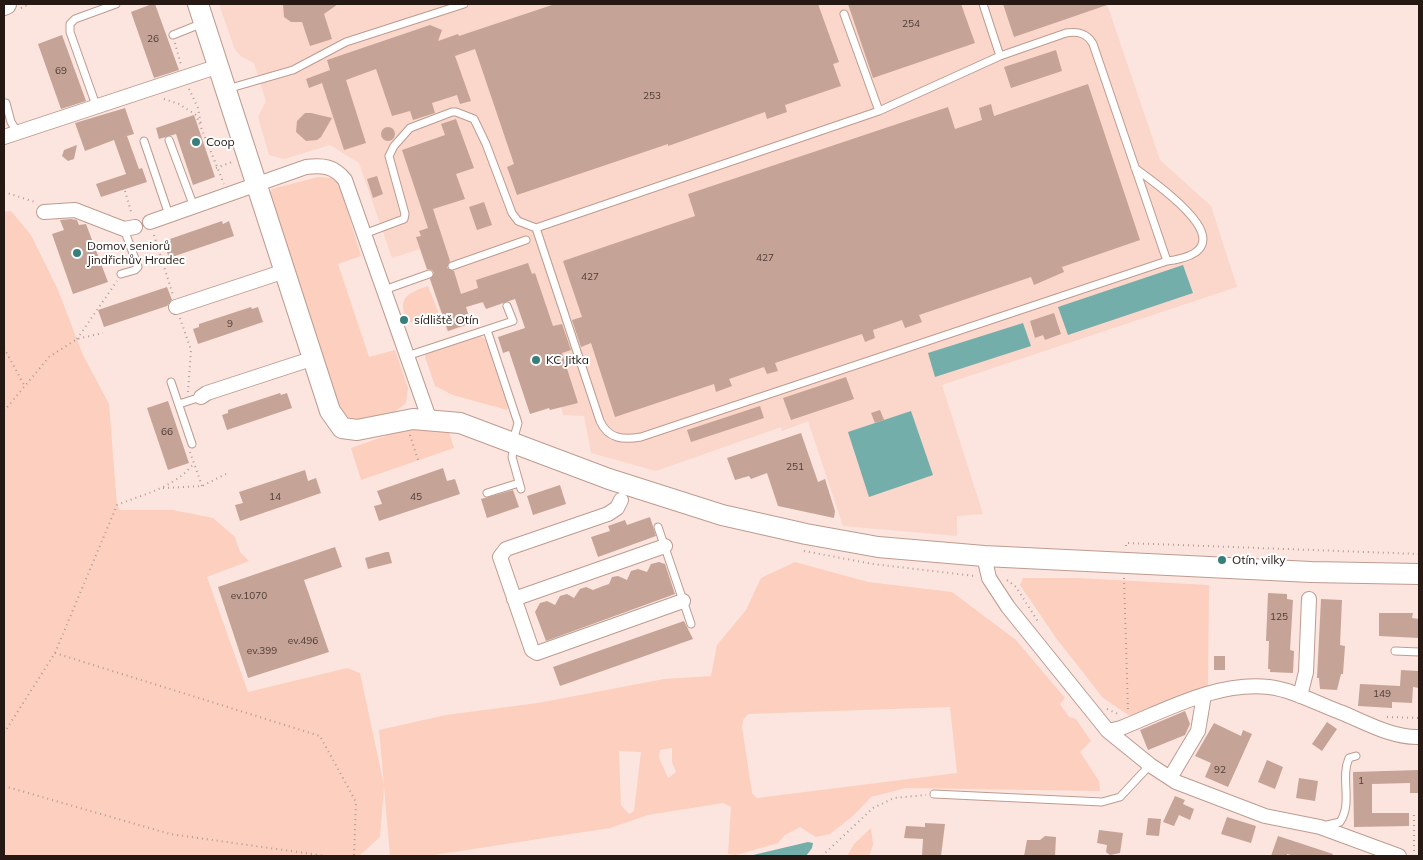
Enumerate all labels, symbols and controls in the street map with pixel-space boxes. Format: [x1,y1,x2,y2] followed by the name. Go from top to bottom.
[902,18,920,30] house number: 254
[147,33,159,45] house number: 26
[55,65,67,77] house number: 69
[643,90,661,102] house number: 253
[206,135,235,149] place label: Coop
[190,136,202,148] marker: Coop
[87,239,185,267] place label: Domov seniorů Jindřichův Hradec
[71,247,83,259] marker: Domov seniorů Jindřichův Hradec
[756,252,774,264] house number: 427
[581,271,599,283] house number: 427
[414,313,479,327] place label: sídliště Otín
[398,314,410,326] marker: sídliště Otín
[227,318,233,330] house number: 9
[546,353,589,367] place label: KC Jitka
[530,354,542,366] marker: KC Jitka
[161,426,173,438] house number: 66
[786,461,804,473] house number: 251
[269,491,281,503] house number: 14
[410,491,422,503] house number: 45
[1232,553,1286,567] place label: Otín, vilky
[1216,554,1228,566] marker: Otín, vilky
[231,590,267,602] house number: ev.1070
[1270,611,1288,623] house number: 125
[288,635,318,647] house number: ev.496
[247,645,277,657] house number: ev.399
[1373,688,1391,700] house number: 149
[1214,764,1226,776] house number: 92
[1358,775,1364,787] house number: 1

